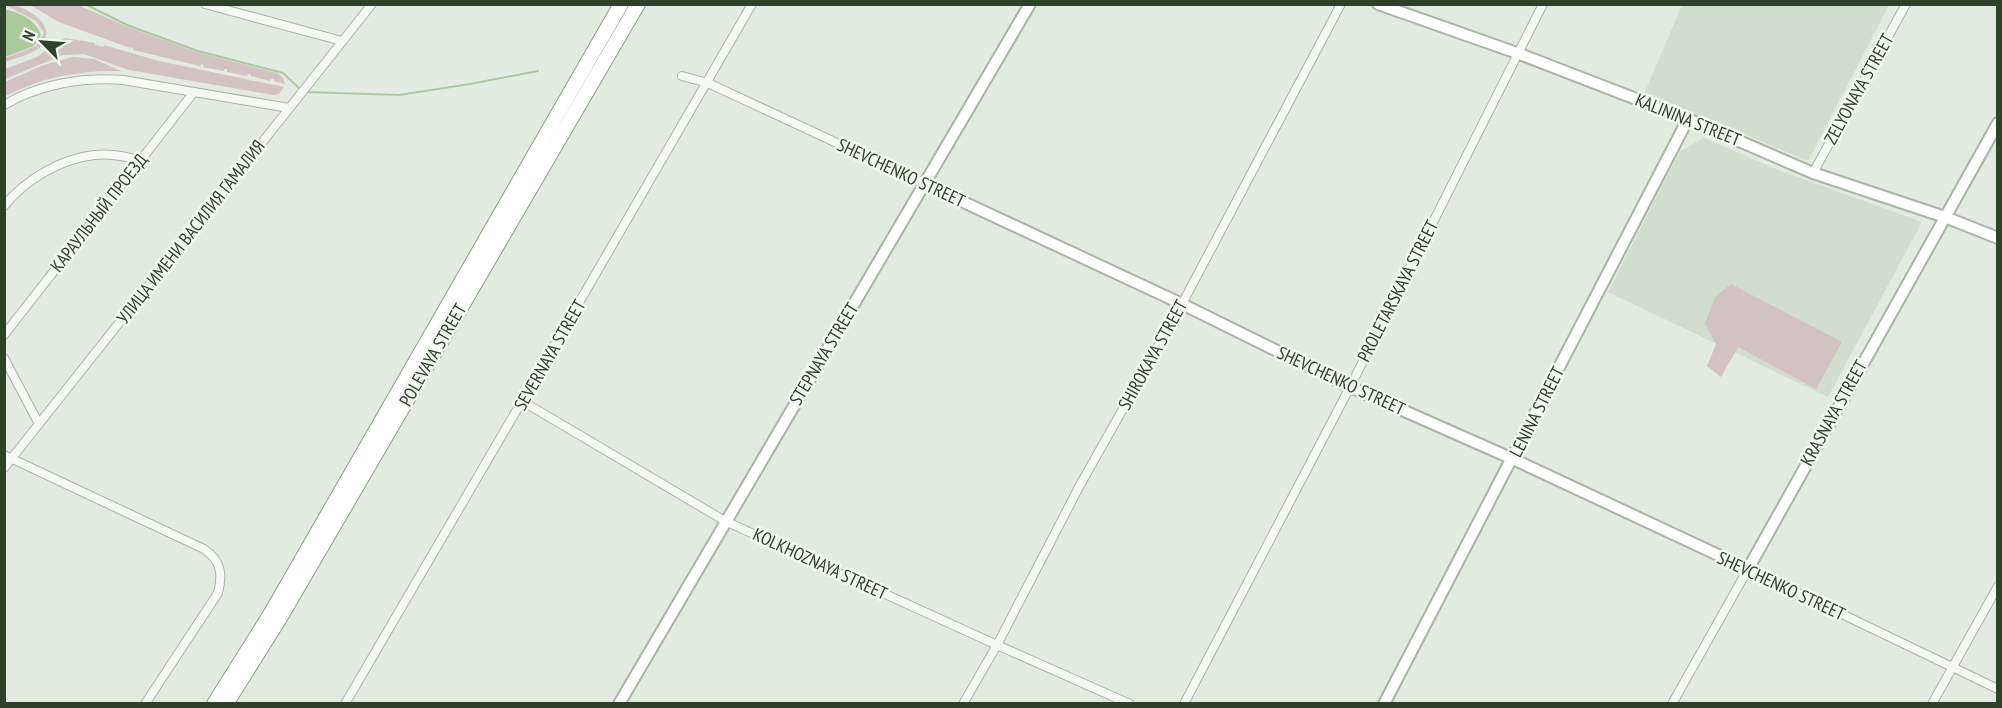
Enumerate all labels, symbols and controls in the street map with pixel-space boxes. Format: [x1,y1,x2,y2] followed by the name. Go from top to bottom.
[12,12,72,72] north arrow
[18,28,39,44] text: N
[1819,29,1898,148] street label: ZELYONAYA STREET
[1632,88,1744,151] street label: KALININA STREET
[834,133,969,212] street label: SHEVCHENKO STREET
[112,135,270,328] street label: УЛИЦА ИМЕНИ ВАСИЛИЯ ГАМАЛИЯ
[45,149,152,277] street label: КАРАУЛЬНЫЙ ПРОЕЗД
[1352,216,1443,365] street label: PROLETARSKAYA STREET
[509,295,591,414] street label: SEVERNAYA STREET
[1113,296,1192,414] street label: SHIROKAYA STREET
[784,298,863,409] street label: STEPNAYA STREET
[394,299,471,410] street label: POLEVAYA STREET
[1274,341,1409,420] street label: SHEVCHENKO STREET
[1795,356,1872,470] street label: KRASNAYA STREET
[1504,363,1569,461] street label: LENINA STREET
[749,522,891,605] street label: KOLKHOZNAYA STREET
[1714,546,1849,625] street label: SHEVCHENKO STREET

